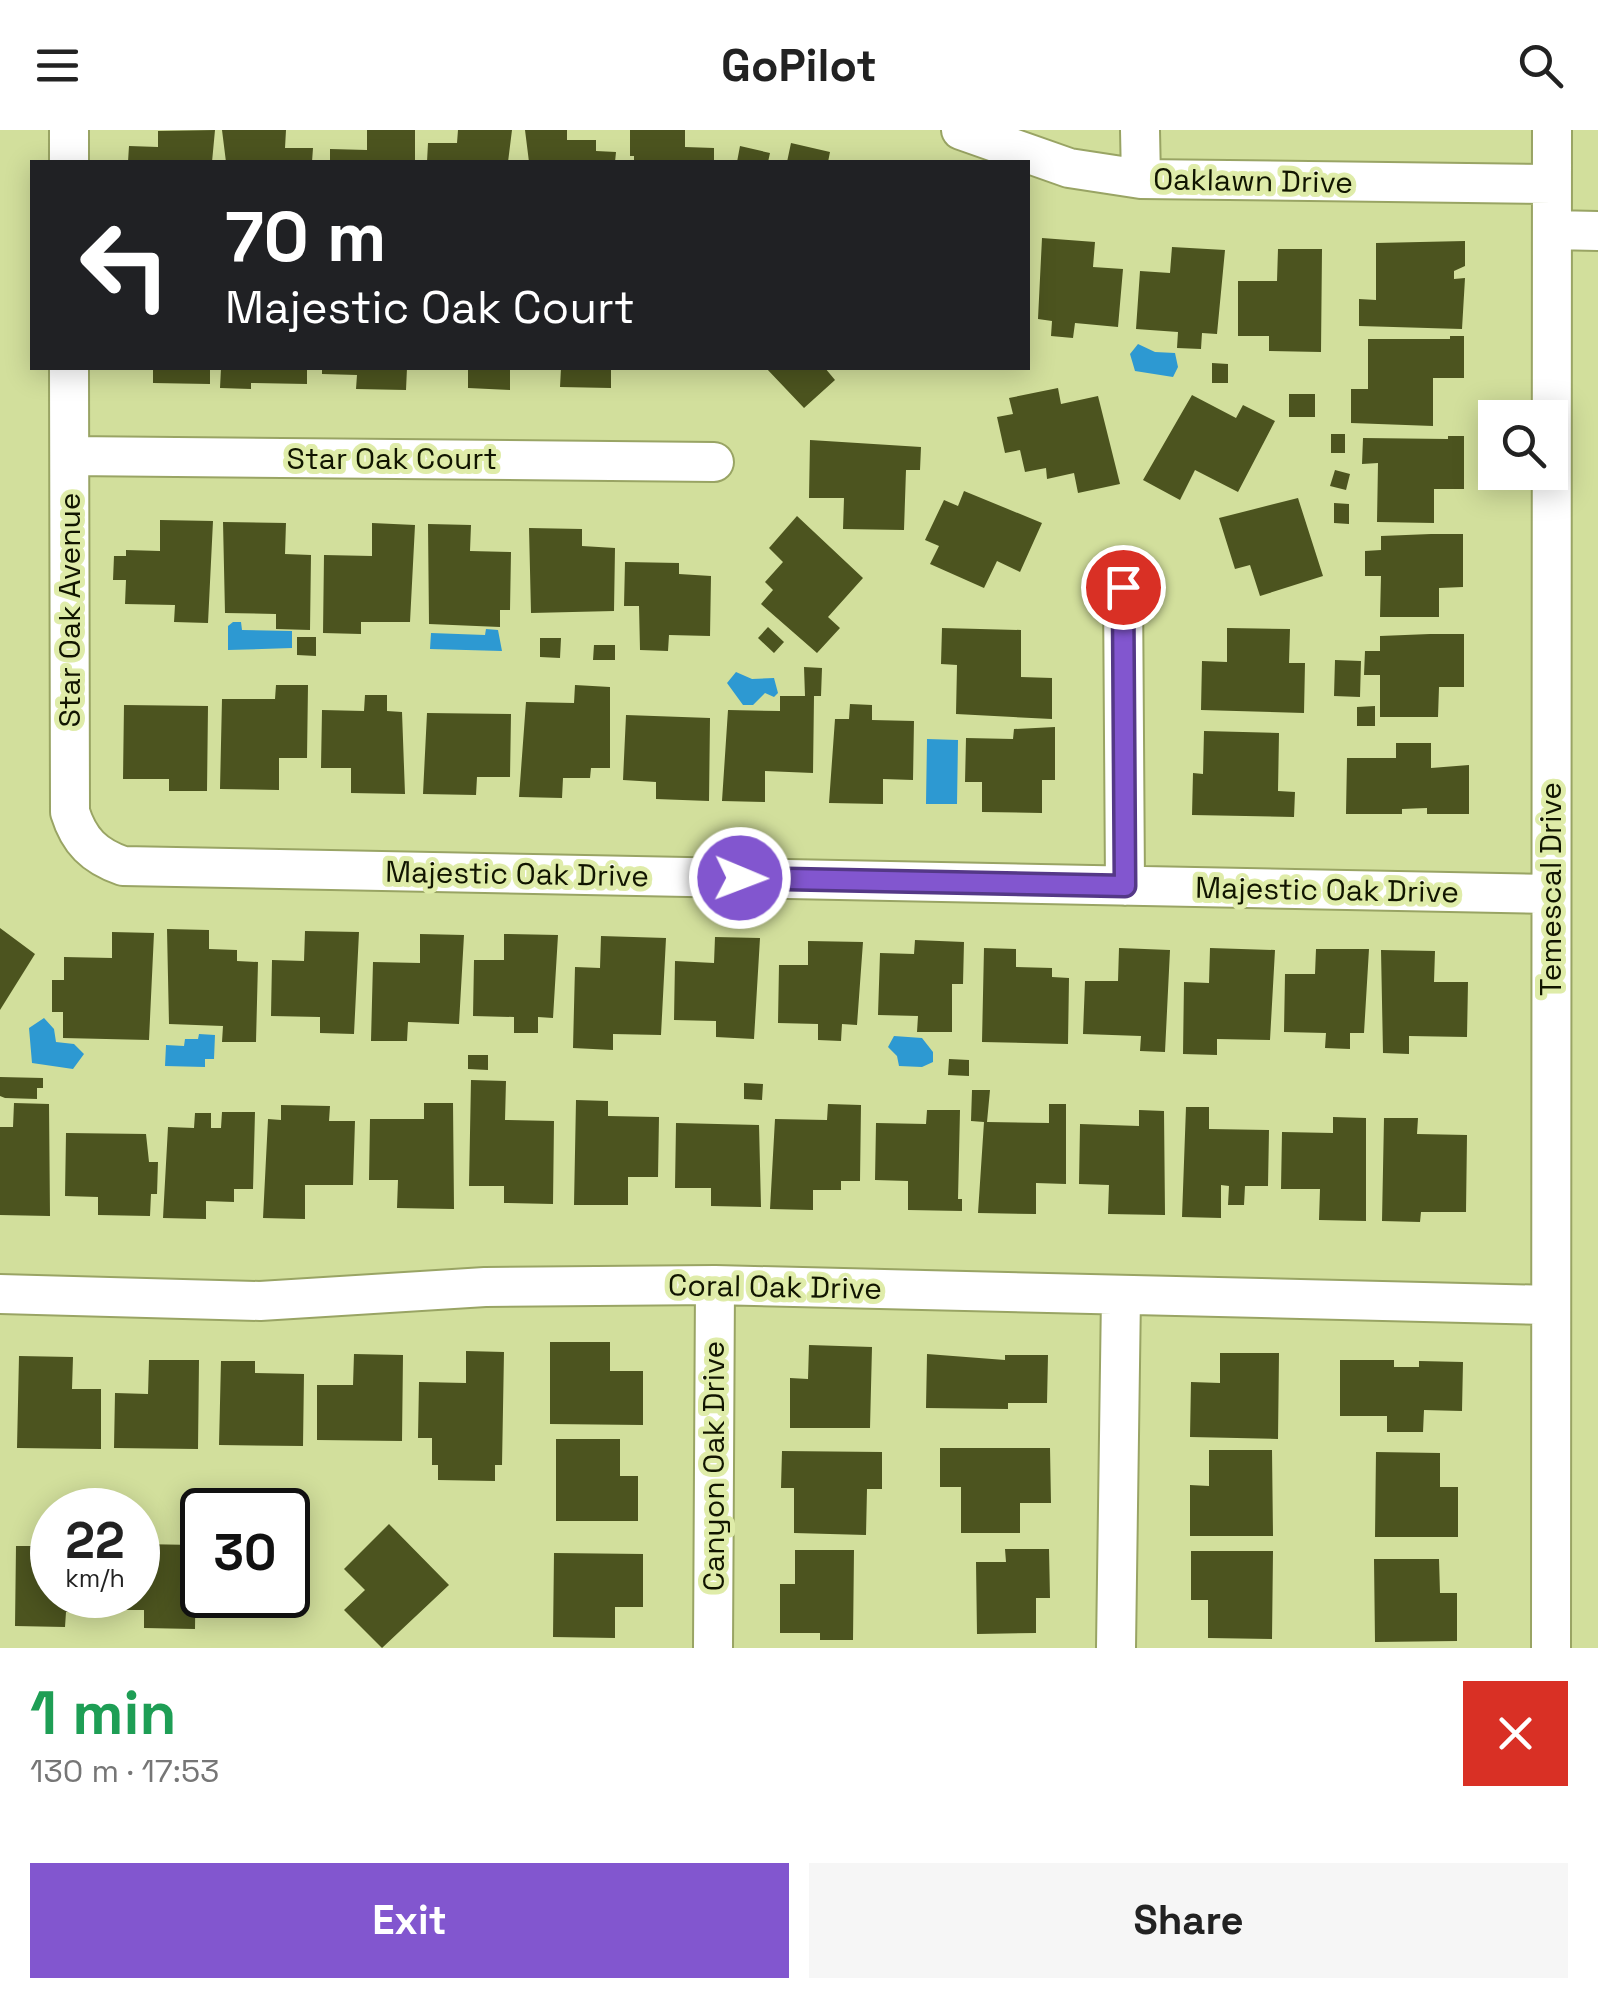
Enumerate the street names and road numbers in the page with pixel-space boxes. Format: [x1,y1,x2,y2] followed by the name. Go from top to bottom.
[1153,159,1353,202] street label: Oaklawn Drive
[287,439,497,478] street label: Star Oak Court
[50,492,89,728] street label: Star Oak Avenue
[1531,782,1570,996] street label: Temescal Drive
[385,852,649,895] street label: Majestic Oak Drive
[1195,868,1459,911] street label: Majestic Oak Drive
[668,1265,882,1308] street label: Coral Oak Drive
[694,1341,733,1591] street label: Canyon Oak Drive

